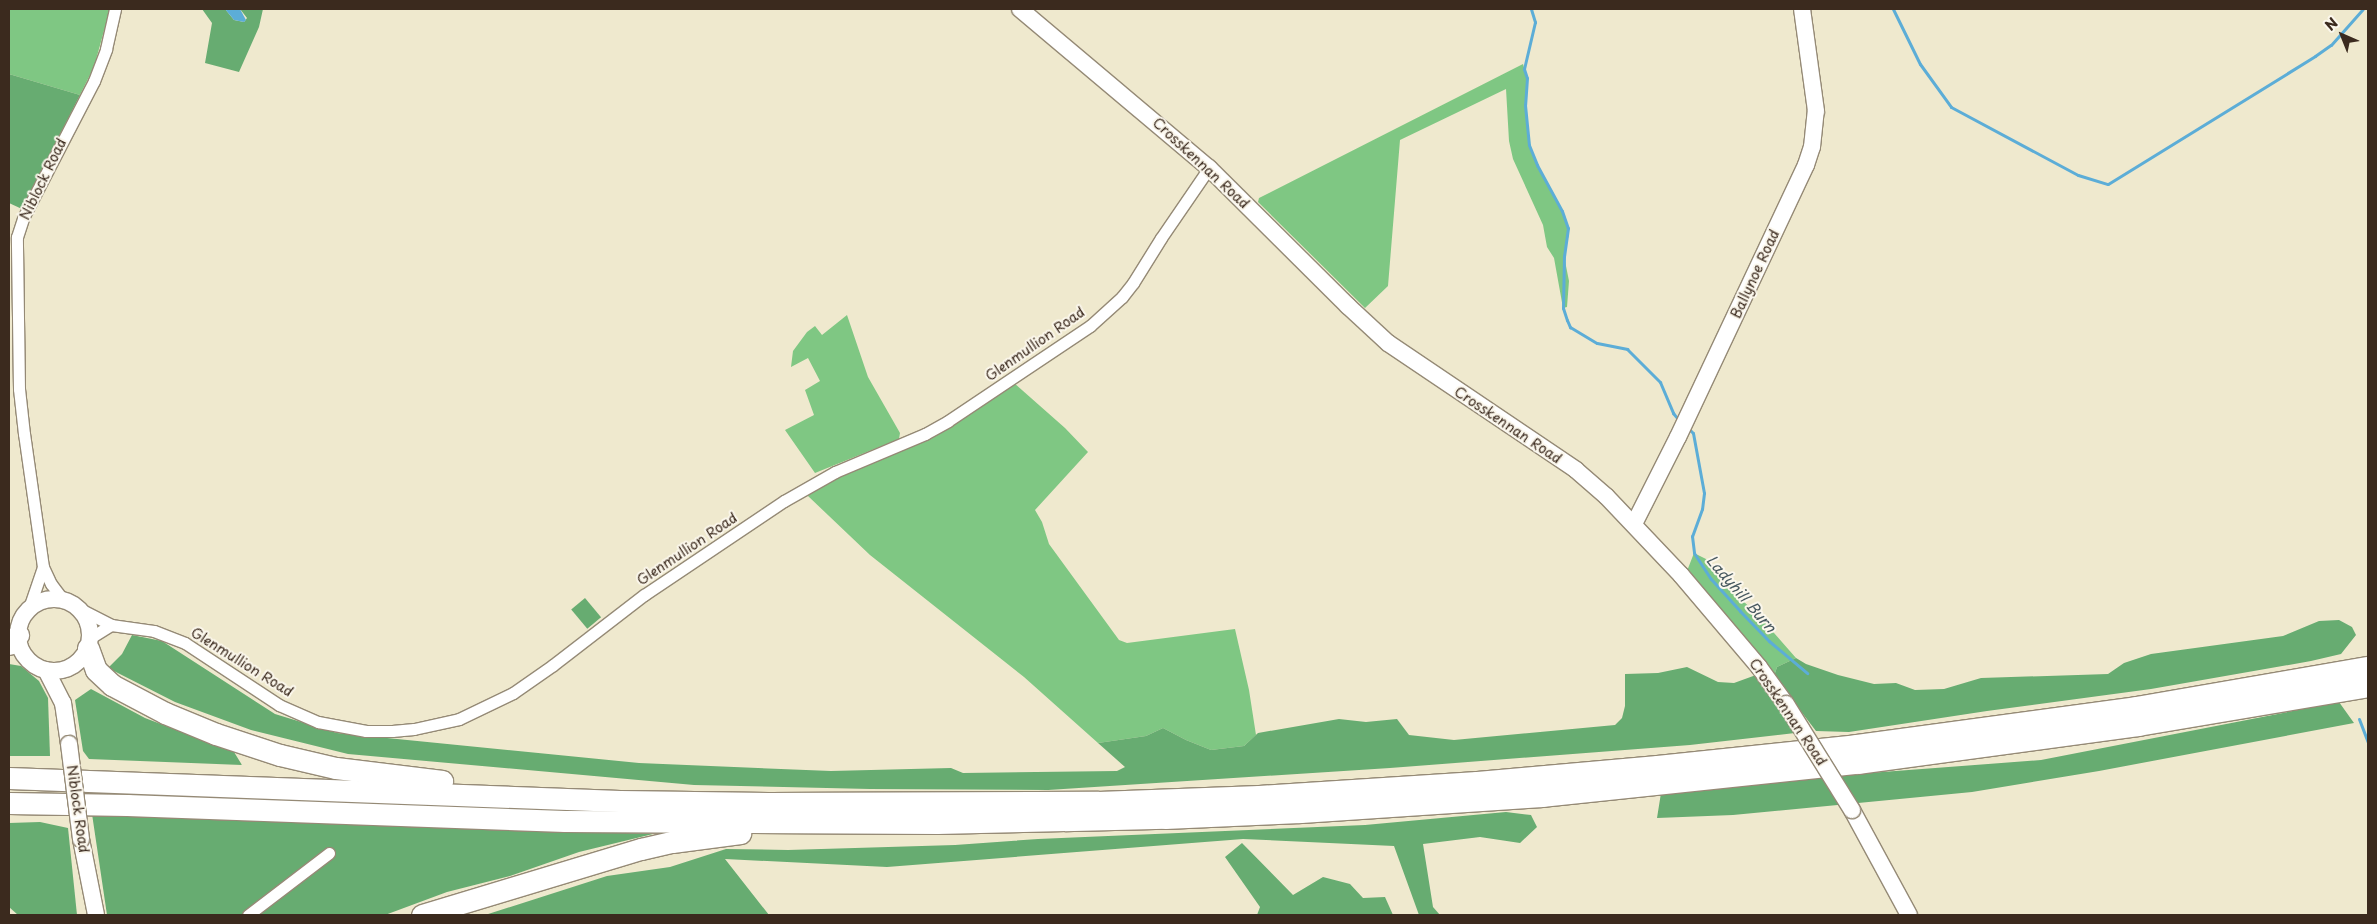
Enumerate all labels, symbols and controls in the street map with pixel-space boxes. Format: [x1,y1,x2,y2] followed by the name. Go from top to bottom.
[2317,10,2367,60] north arrow
[2320,12,2343,35] text: N
[1149,114,1253,212] street label: Crosskennan Road
[16,136,70,222] street label: Niblock Road
[1727,227,1783,321] street label: Ballynoe Road
[982,304,1088,384] street label: Glenmullion Road
[1451,383,1565,467] street label: Crosskennan Road
[634,509,740,589] street label: Glenmullion Road
[1703,551,1781,635] water label: Ladyhill Burn
[188,624,296,700] street label: Glenmullion Road
[1746,655,1830,769] street label: Crosskennan Road
[64,764,92,854] street label: Niblock Road

